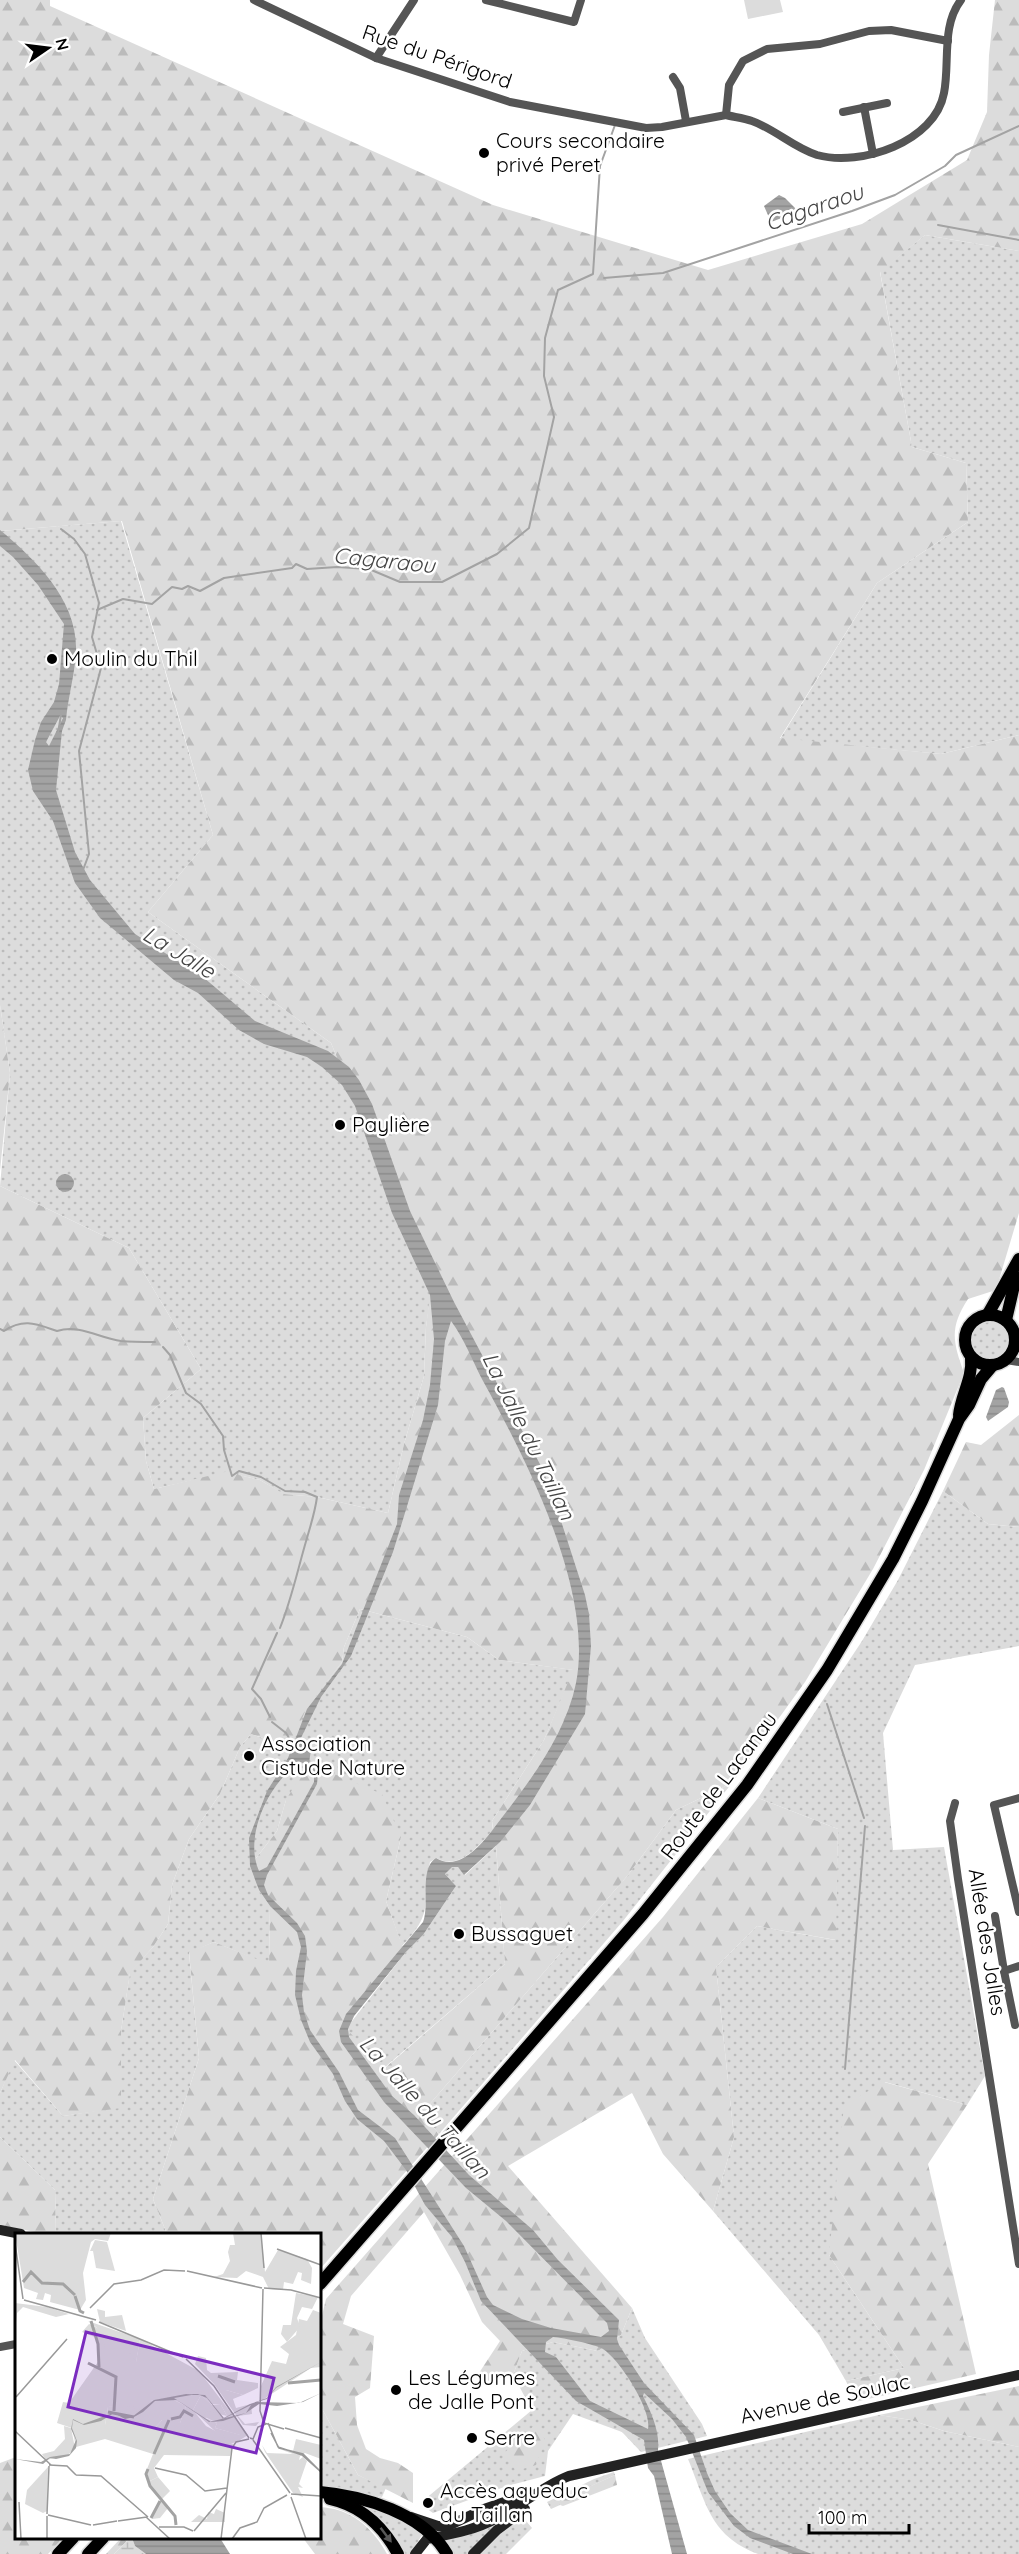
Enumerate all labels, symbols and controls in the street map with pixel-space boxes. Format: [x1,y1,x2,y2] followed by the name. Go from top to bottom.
[18,18,78,78] north arrow
[359,18,516,94] street label: Rue du Périgord
[51,36,74,52] text: N
[496,127,665,177] place label: Cours secondaire privé Peret
[477,146,491,160] marker: Cours secondaire privé Peret
[761,177,868,237] water label: Cagaraou
[332,541,438,579] water label: Cagaraou
[64,645,198,671] place label: Moulin du Thil
[45,652,59,666] marker: Moulin du Thil
[138,920,222,985] water label: La Jalle
[352,1111,430,1137] place label: Paylière
[333,1118,347,1132] marker: Paylière
[476,1348,582,1525] water label: La Jalle du Taillan
[654,1707,782,1864] street label: Route de Lacanau
[261,1730,405,1780] place label: Association Cistude Nature
[242,1749,256,1763] marker: Association Cistude Nature
[964,1866,1012,2017] street label: Allée des Jalles
[471,1920,573,1946] place label: Bussaguet
[452,1927,466,1941] marker: Bussaguet
[353,2030,497,2185] water label: La Jalle du Taillan
[15,2233,321,2539] inset map
[408,2364,535,2414] place label: Les Légumes de Jalle Pont
[738,2367,912,2429] street label: Avenue de Soulac
[389,2383,403,2397] marker: Les Légumes de Jalle Pont
[484,2424,535,2450] place label: Serre
[465,2431,479,2445] marker: Serre
[440,2477,588,2527] place label: Accès aqueduc du Taillan
[421,2496,435,2510] marker: Accès aqueduc du Taillan
[809,2497,910,2535] scale bar
[818,2506,867,2529] text: 100 m
[379,2528,391,2543] one-way arrow

